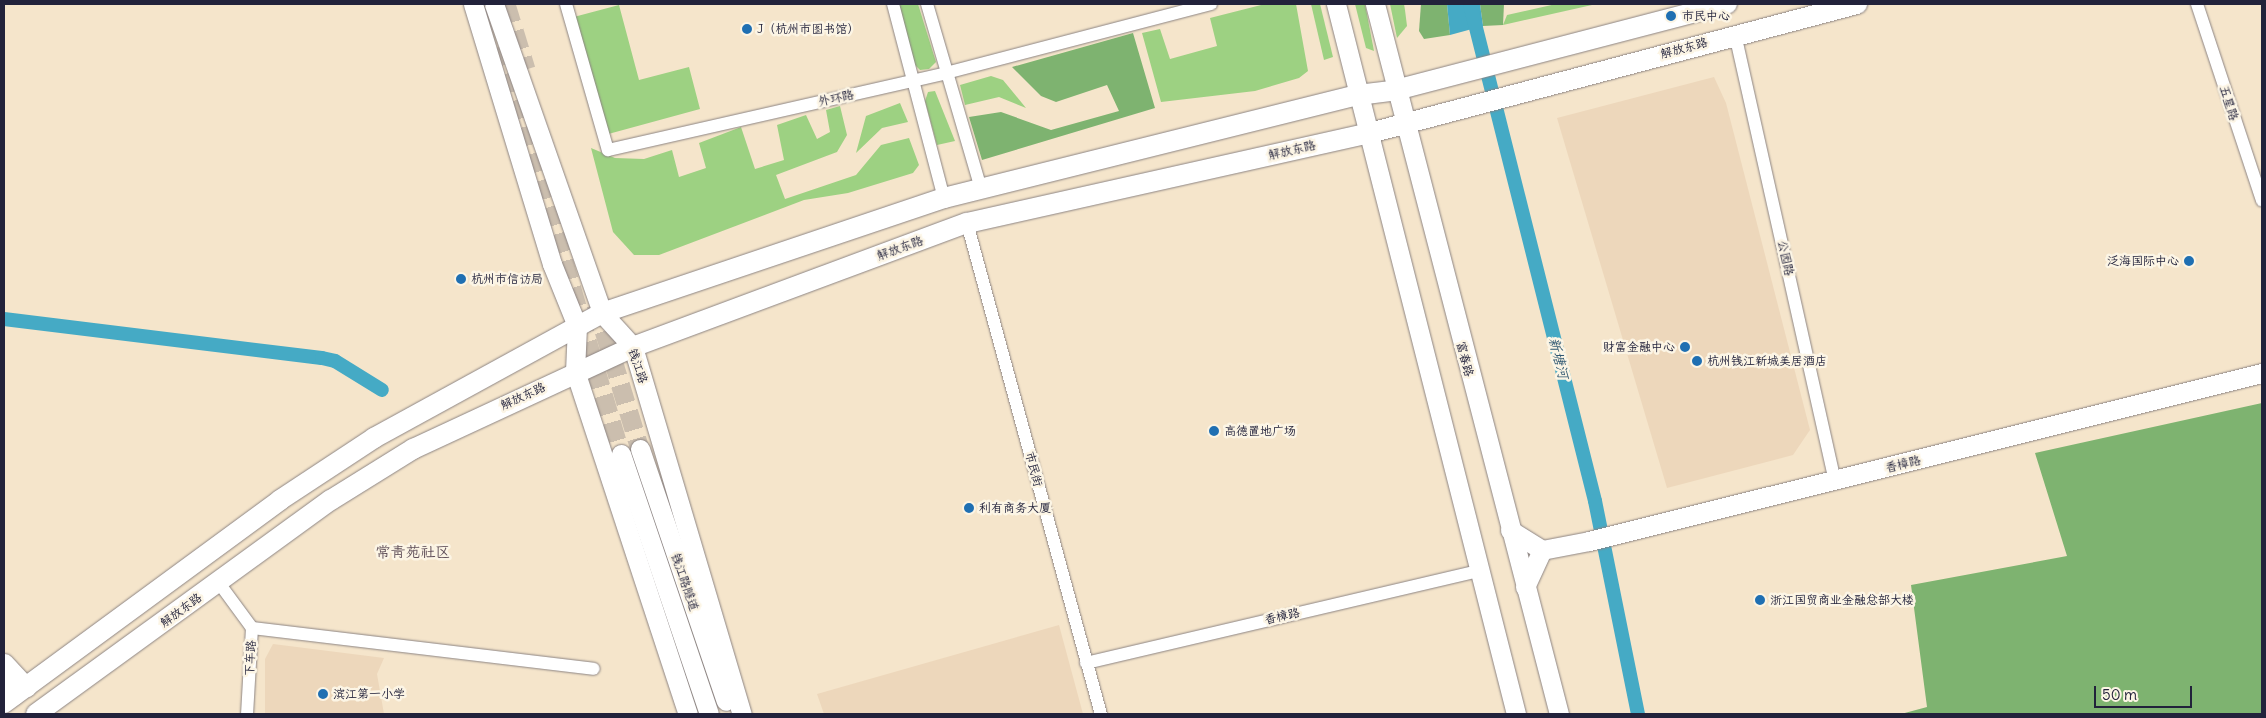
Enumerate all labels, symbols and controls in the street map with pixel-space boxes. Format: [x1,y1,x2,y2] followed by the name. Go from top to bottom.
[1664,9,1678,23] marker: 市民中心
[1682,9,1730,23] place label: 市民中心
[757,22,859,36] place label: J（杭州市图书馆）
[741,23,753,35] marker: J（杭州市图书馆）
[1659,35,1709,61] street label: 解放东路
[2217,84,2241,122] street label: 五星路
[817,87,855,109] street label: 外环路
[1267,138,1317,162] street label: 解放东路
[875,233,925,263] street label: 解放东路
[1775,239,1797,277] street label: 公园路
[2107,254,2179,268] place label: 泛海国际中心
[2183,255,2195,267] marker: 泛海国际中心
[471,272,543,286] place label: 杭州市信访局
[455,273,467,285] marker: 杭州市信访局
[1546,336,1572,380] water label: 新塘河
[1453,340,1477,378] street label: 富春路
[1603,340,1675,354] place label: 财富金融中心
[1679,341,1691,353] marker: 财富金融中心
[625,347,651,385] street label: 钱江路
[1707,354,1827,368] place label: 杭州钱江新城美居酒店
[1691,355,1703,367] marker: 杭州钱江新城美居酒店
[498,379,548,413] street label: 解放东路
[1224,424,1296,438] place label: 高德置地广场
[1208,425,1220,437] marker: 高德置地广场
[1022,450,1046,488] street label: 市民街
[1884,453,1922,475] street label: 香樟路
[979,501,1051,515] place label: 利有商务大厦
[963,502,975,514] marker: 利有商务大厦
[376,543,450,561] district label: 常青苑社区
[668,551,702,613] street label: 钱江路隧道
[157,590,205,630] street label: 解放东路
[1770,593,1914,607] place label: 浙江国贸商业金融总部大楼
[1754,594,1766,606] marker: 浙江国贸商业金融总部大楼
[1263,605,1301,627] street label: 香樟路
[242,640,258,676] street label: 下车路
[2096,676,2194,708] scale bar
[2102,685,2137,704] text: 50 m
[333,687,405,701] place label: 滨江第一小学
[317,688,329,700] marker: 滨江第一小学

